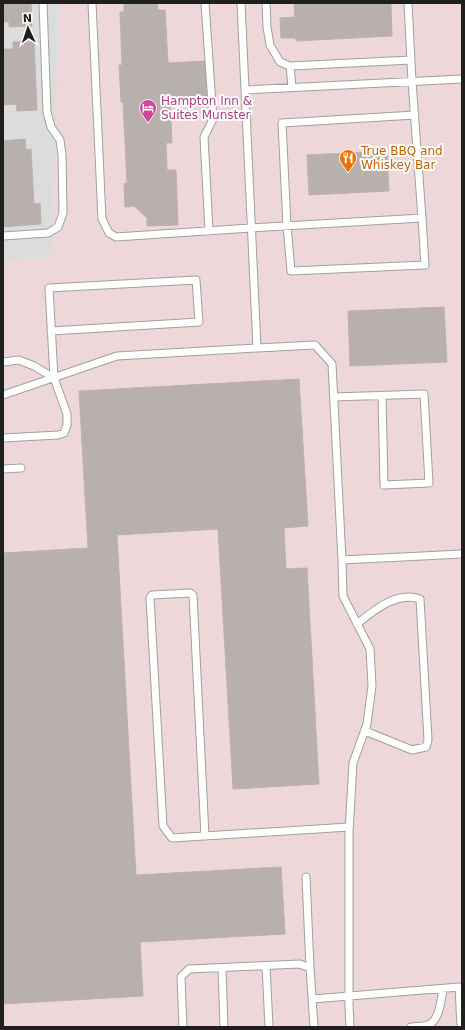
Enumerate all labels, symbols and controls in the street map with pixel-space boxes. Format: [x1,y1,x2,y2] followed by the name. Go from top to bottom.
[8,8,48,48] north arrow
[23,12,32,25] text: N
[161,94,252,122] place label: Hampton Inn & Suites Munster
[138,98,158,123] hotel icon: Hampton Inn & Suites Munster
[360,144,443,172] place label: True BBQ and Whiskey Bar
[338,148,358,173] restaurant icon: True BBQ and Whiskey Bar

